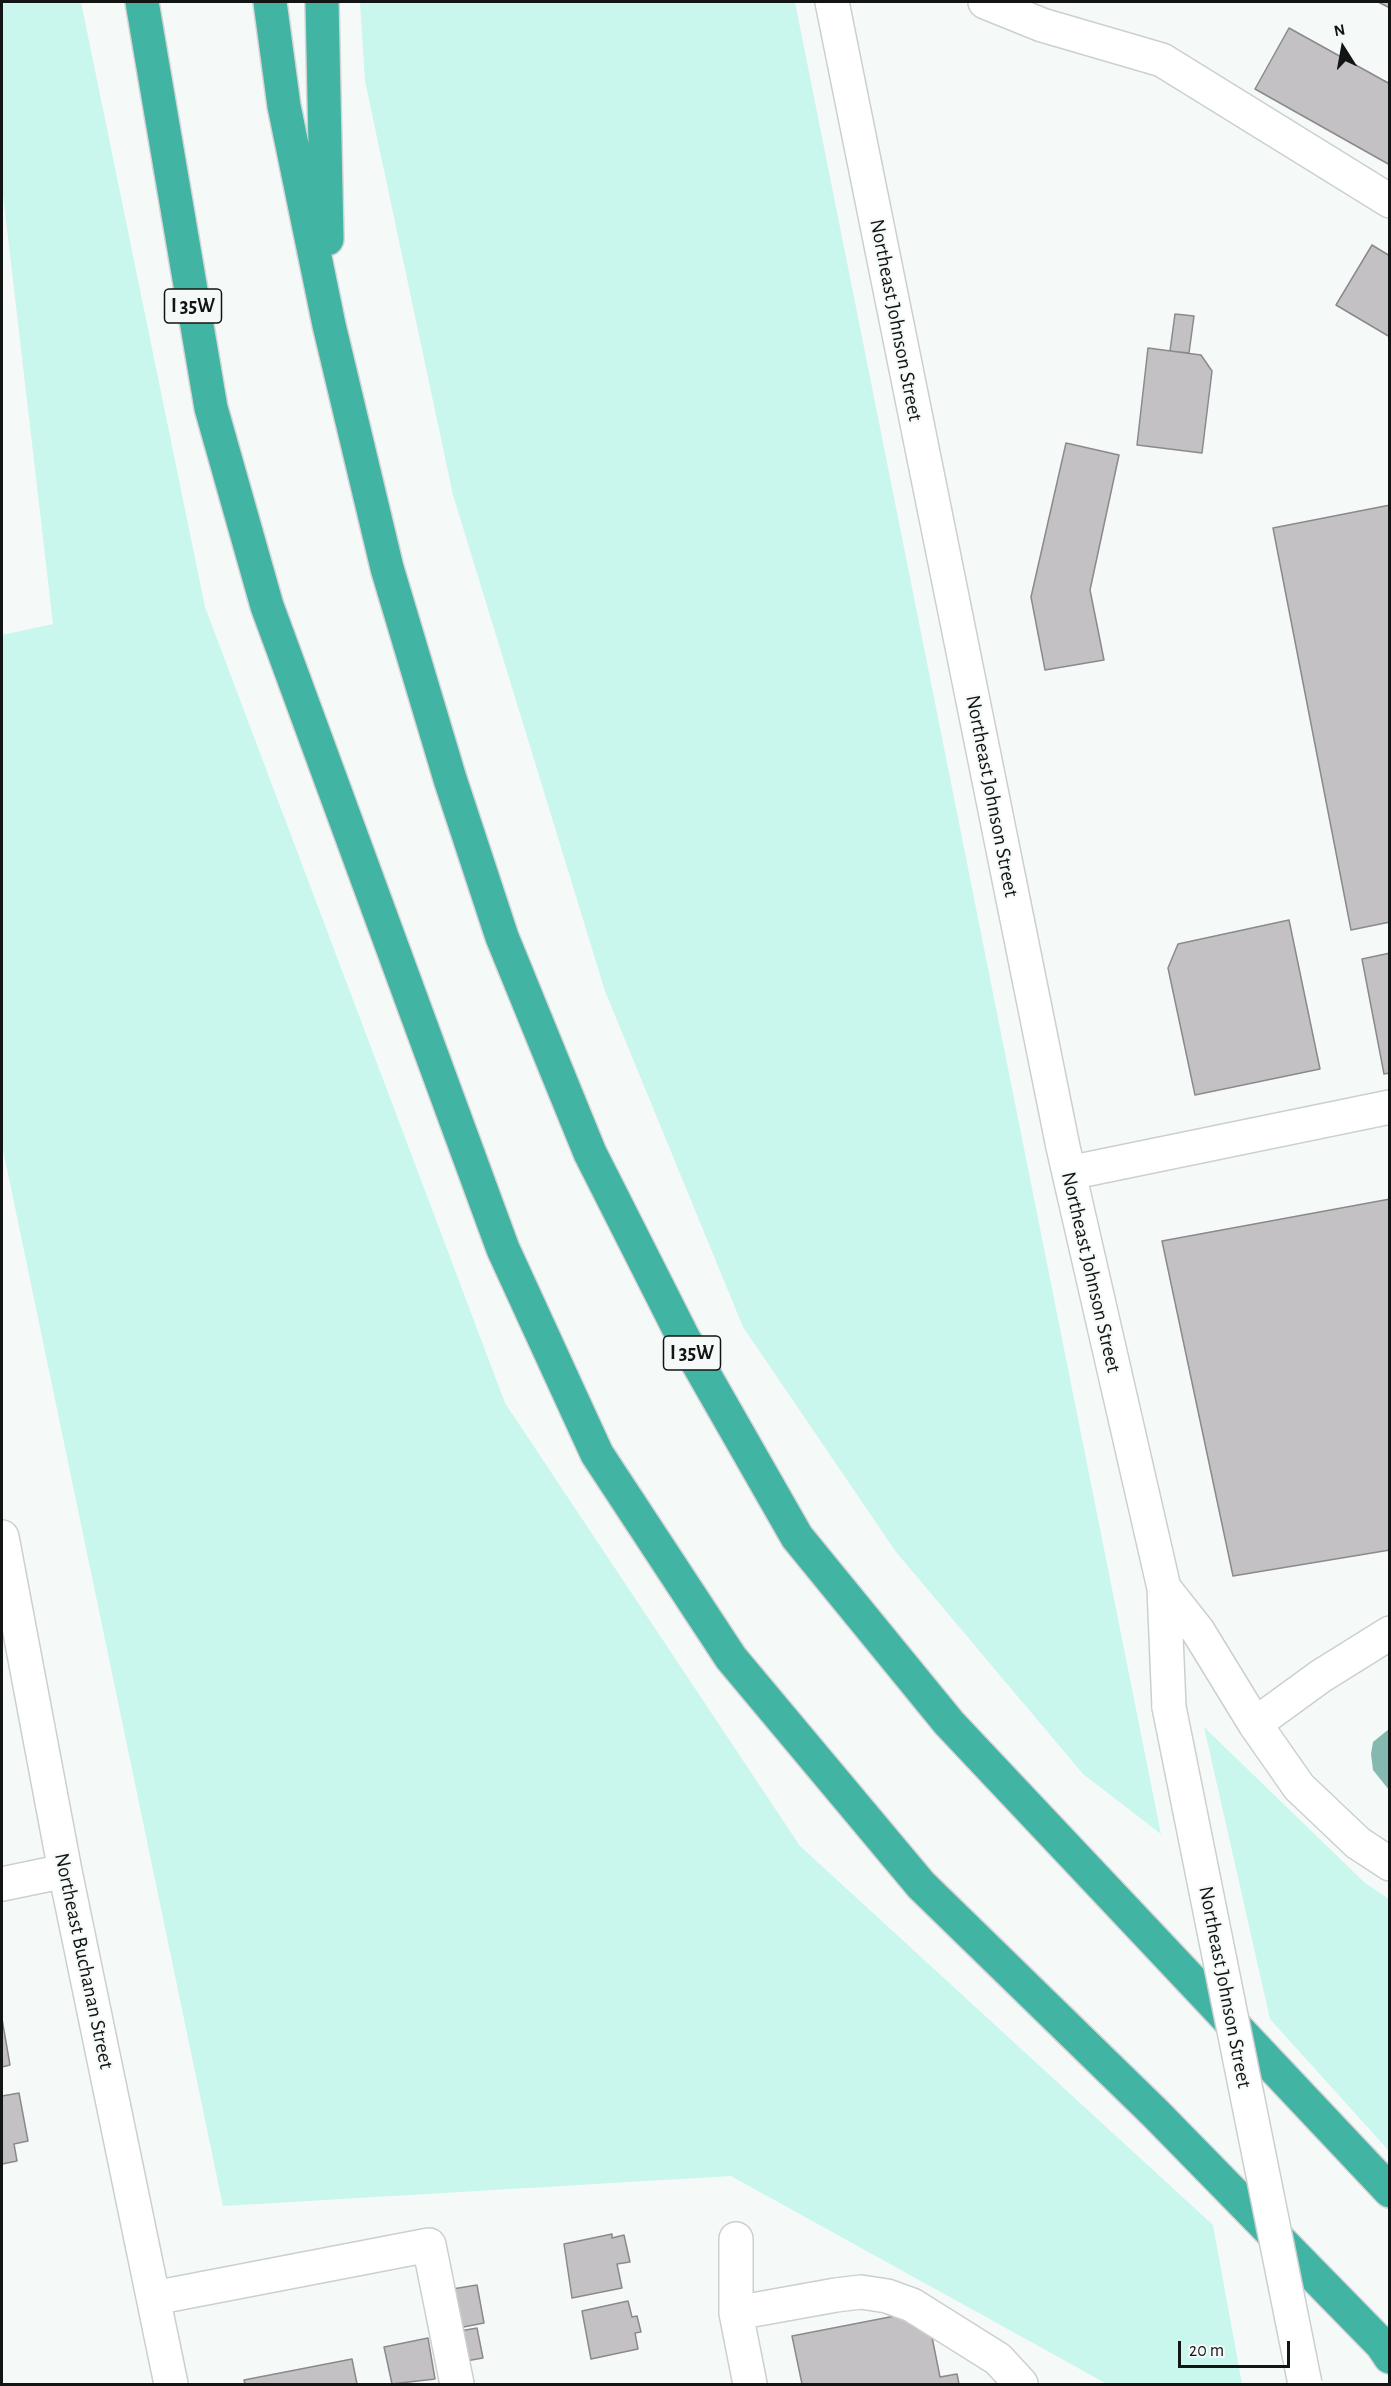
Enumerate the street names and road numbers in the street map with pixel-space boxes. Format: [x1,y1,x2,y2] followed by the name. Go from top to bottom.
[864,217,928,423] street label: Northeast Johnson Street
[164,289,222,323] road number: I 35W
[960,693,1024,899] street label: Northeast Johnson Street
[1056,1169,1126,1375] street label: Northeast Johnson Street
[664,1336,720,1370] road number: I 35W
[49,1851,119,2071] street label: Northeast Buchanan Street
[1193,1884,1257,2090] street label: Northeast Johnson Street

